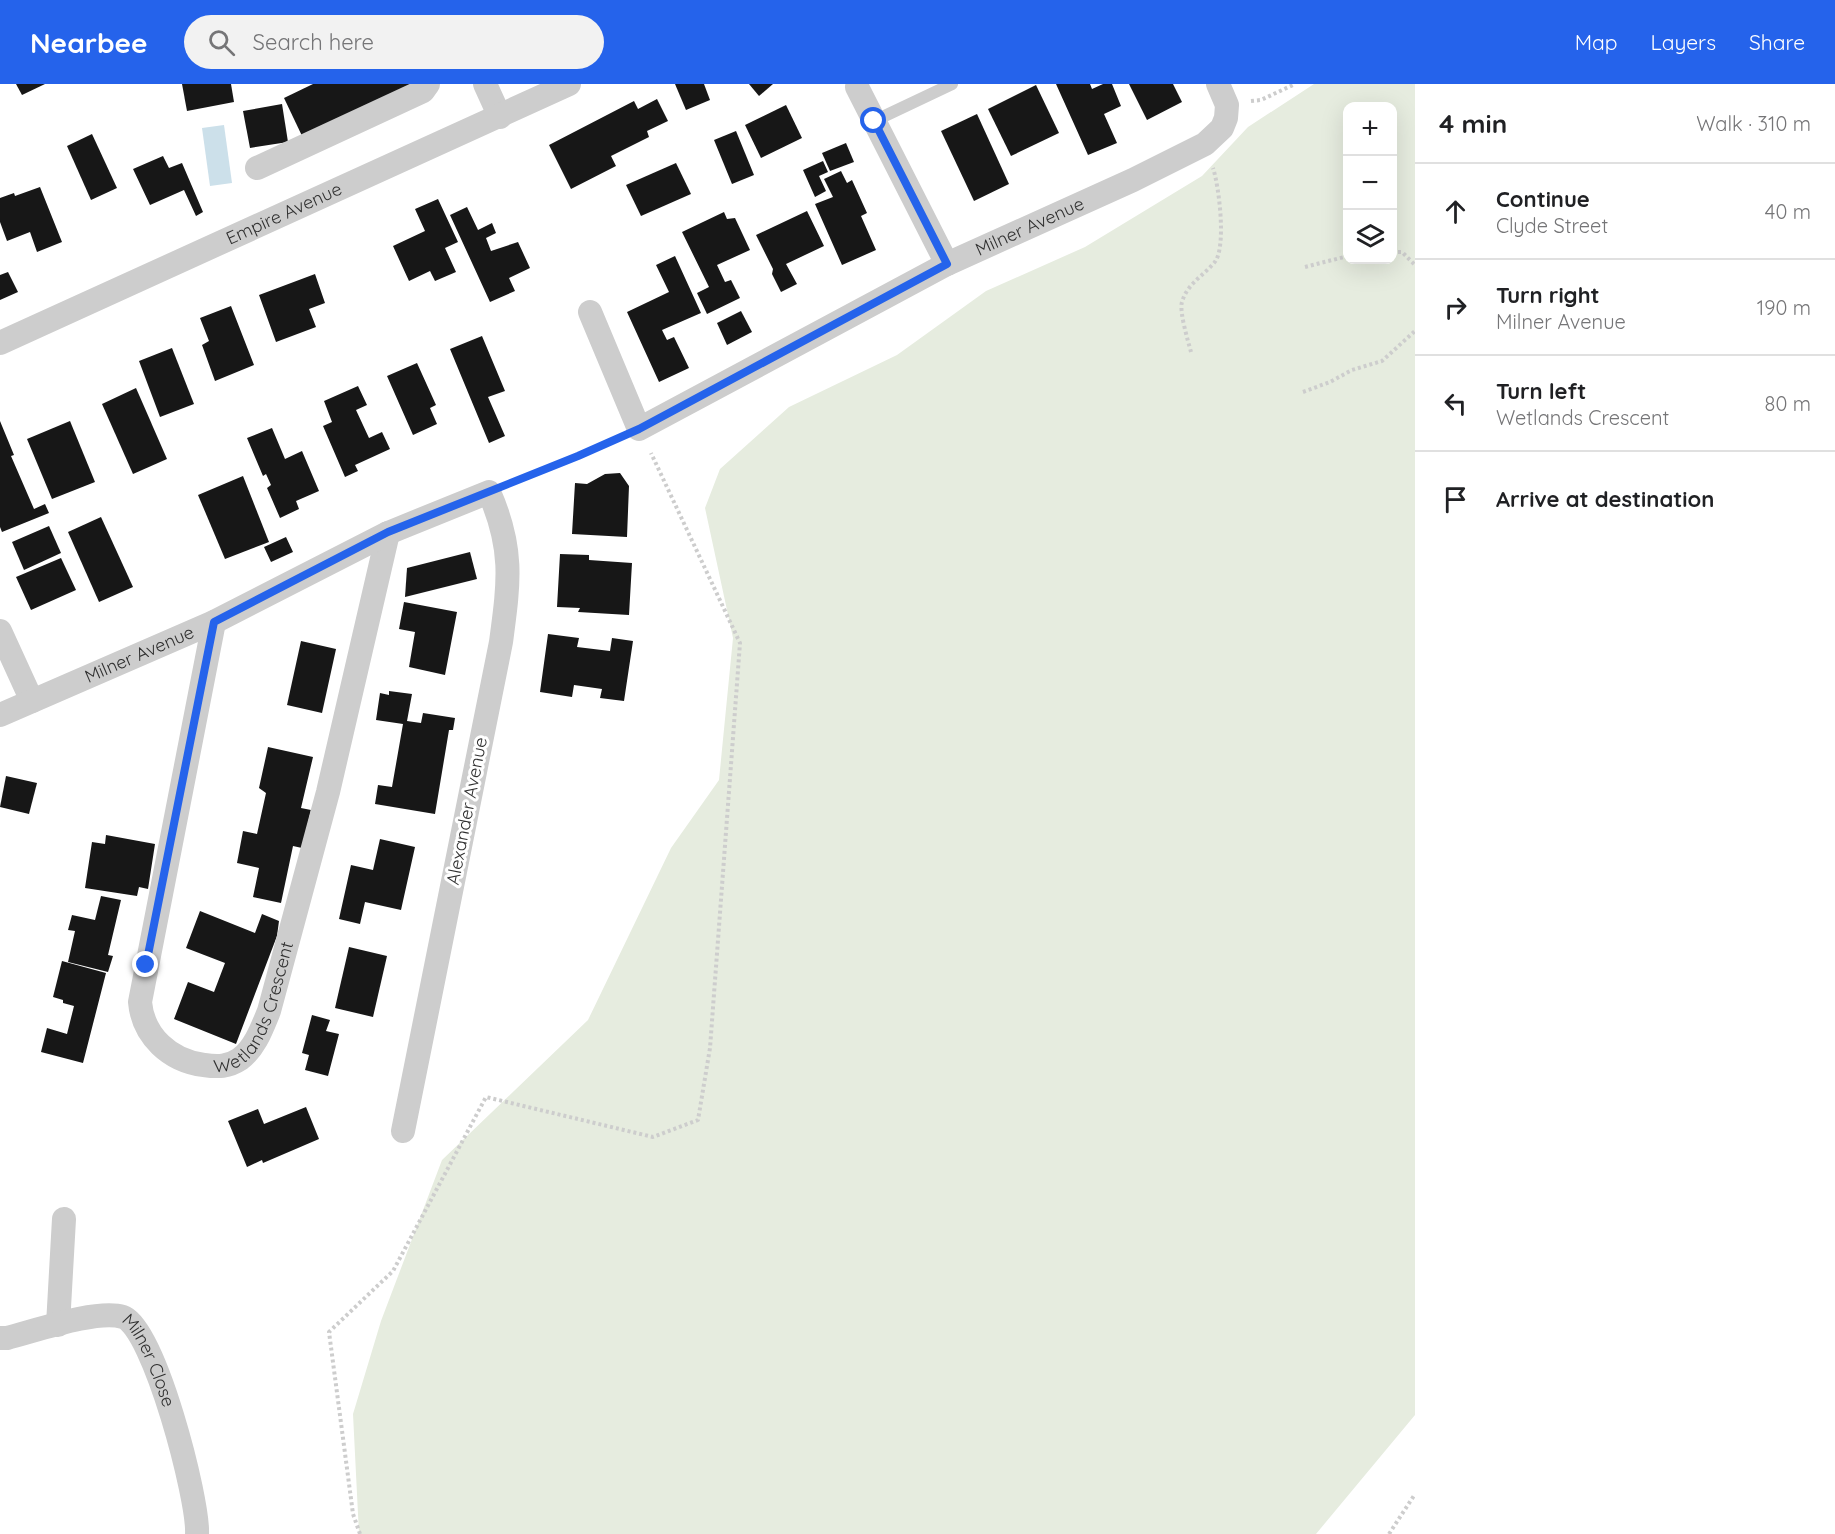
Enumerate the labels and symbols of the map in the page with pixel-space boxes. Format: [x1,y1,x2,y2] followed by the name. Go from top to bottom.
[860,107,886,133] route start
[222,177,345,250] street label: Empire Avenue
[971,192,1088,261] street label: Milner Avenue
[81,620,197,688] street label: Milner Avenue
[441,735,492,887] street label: Alexander Avenue
[212,939,298,1078] street label: Wetlands Crescent
[132,951,158,977] route end
[117,1308,181,1410] street label: Milner Close

